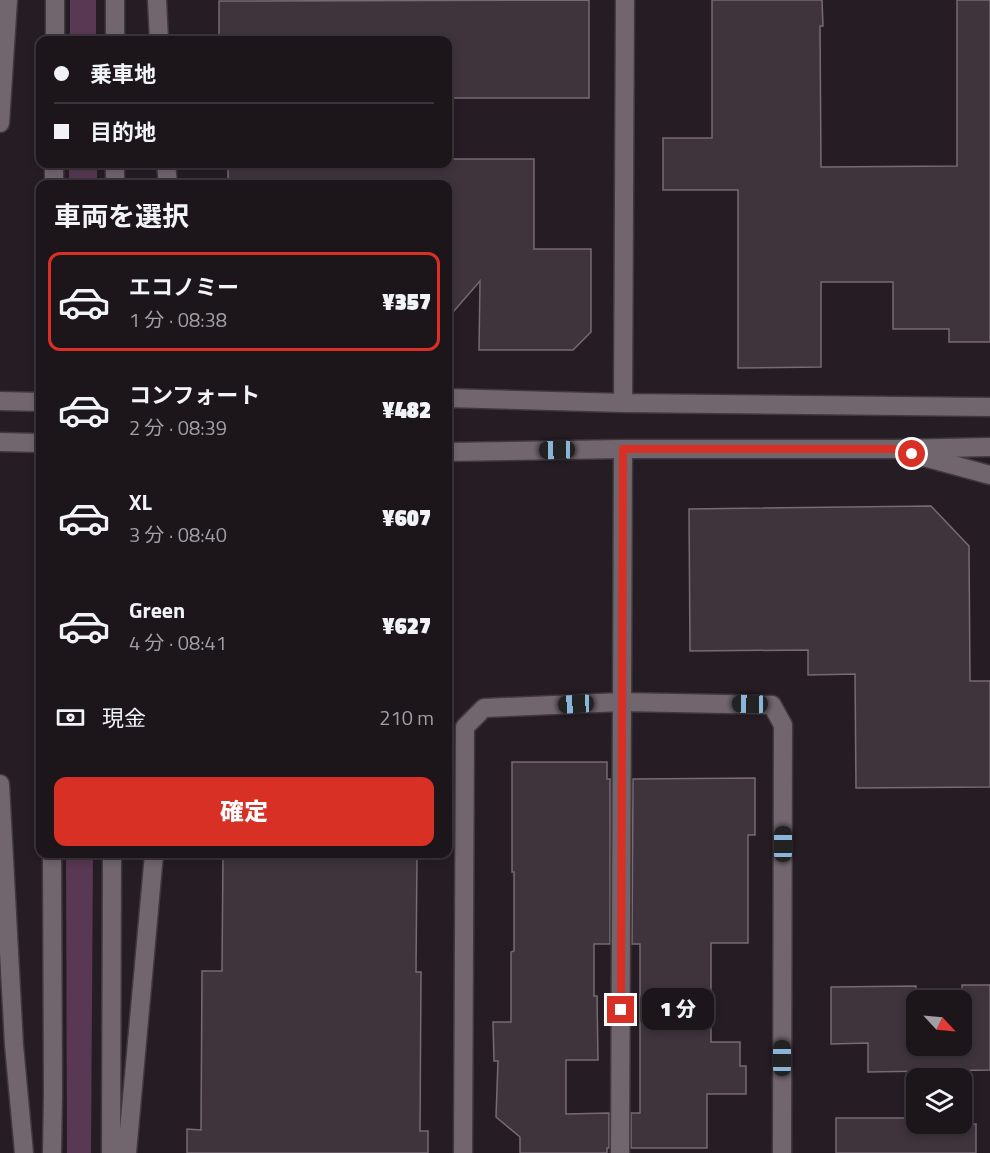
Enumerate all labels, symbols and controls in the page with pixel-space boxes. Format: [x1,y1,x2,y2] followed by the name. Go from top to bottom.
[90,57,156,91] text: 乗車地
[90,115,156,149] text: 目的地
[54,195,189,236] text: 車両を選択
[129,270,239,304] text: エコノミー
[57,275,111,329] icon: car
[382,285,431,319] text: ¥357
[129,304,227,335] text: 1 分 · 08:38
[129,378,260,412] text: コンフォート
[57,383,111,437] icon: car
[382,393,431,427] text: ¥482
[129,412,227,443] text: 2 分 · 08:39
[898,440,925,467] route start
[539,441,575,459] car
[129,485,152,519] text: XL
[57,491,111,545] icon: car
[382,501,431,535] text: ¥607
[129,519,227,550] text: 3 分 · 08:40
[129,593,185,627] text: Green
[57,599,111,653] icon: car
[382,609,431,643] text: ¥627
[129,627,227,658] text: 4 分 · 08:41
[558,694,594,714] car
[732,695,768,713] car
[54,701,87,734] icon: cash
[102,701,146,735] text: 現金
[379,702,434,733] text: 210 m
[54,777,434,846] button: 確定
[774,826,792,862] car
[642,989,714,1031] callout: 1 分
[906,990,972,1056] north arrow
[906,990,972,1134] map controls
[660,993,696,1024] text: 1 分
[607,996,634,1023] route end
[773,1040,791,1076] car
[906,1068,972,1134] button: layers

